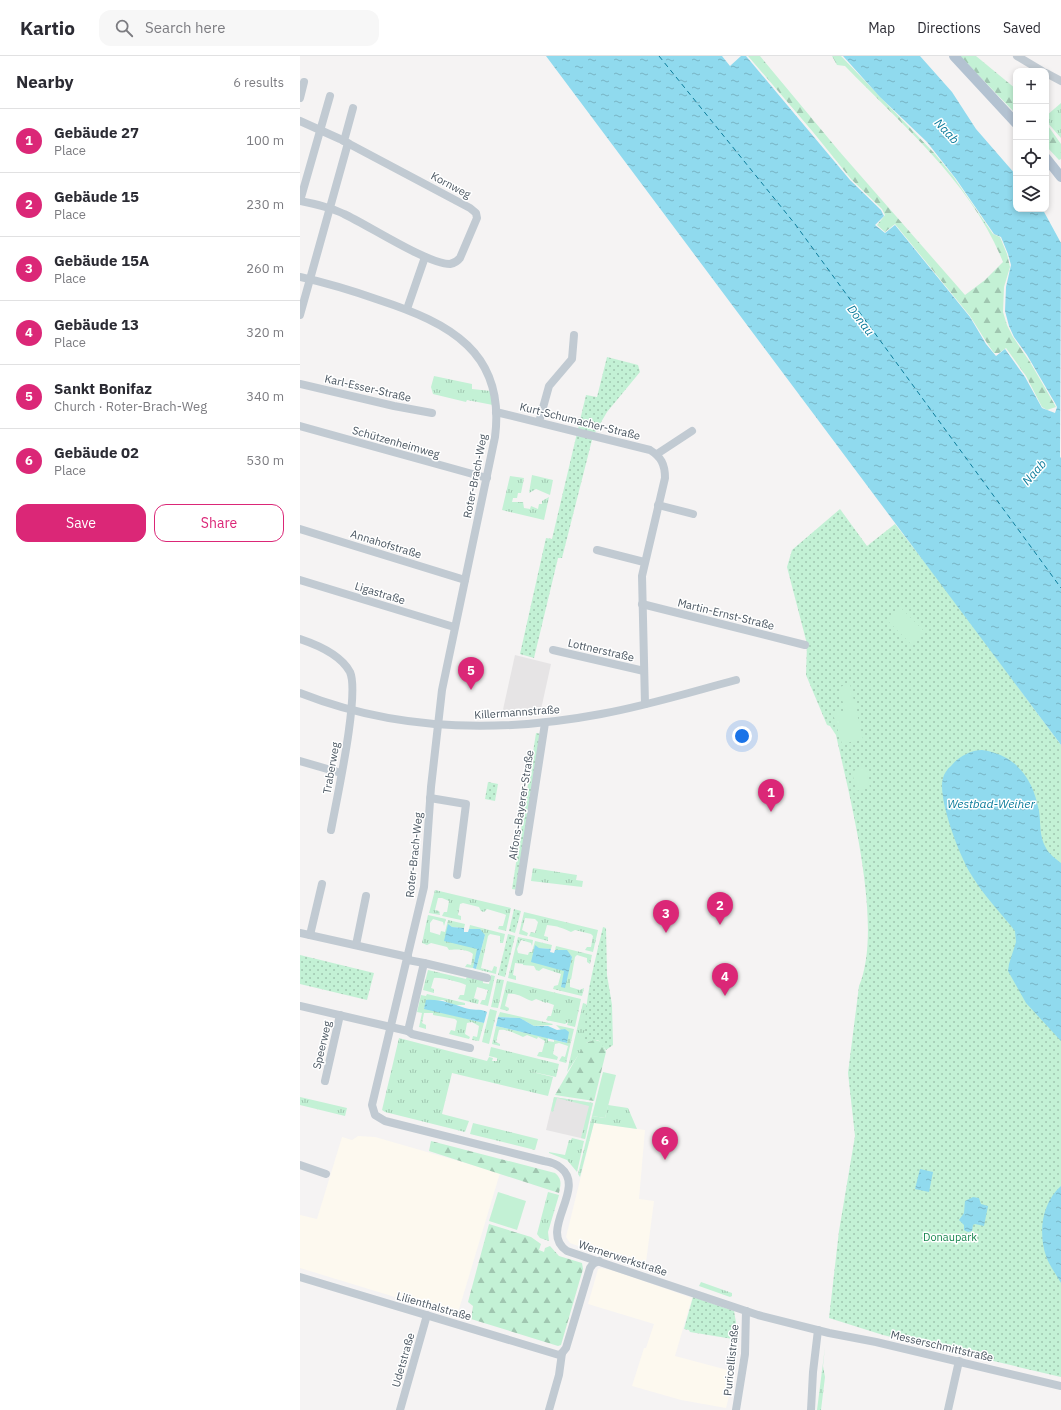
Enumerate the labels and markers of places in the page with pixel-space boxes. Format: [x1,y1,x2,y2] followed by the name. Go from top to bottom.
[458,657,484,690] pin: 5
[758,779,784,812] pin: 1
[707,892,733,925] pin: 2
[653,900,679,933] pin: 3
[712,963,738,996] pin: 4
[652,1127,678,1160] pin: 6

